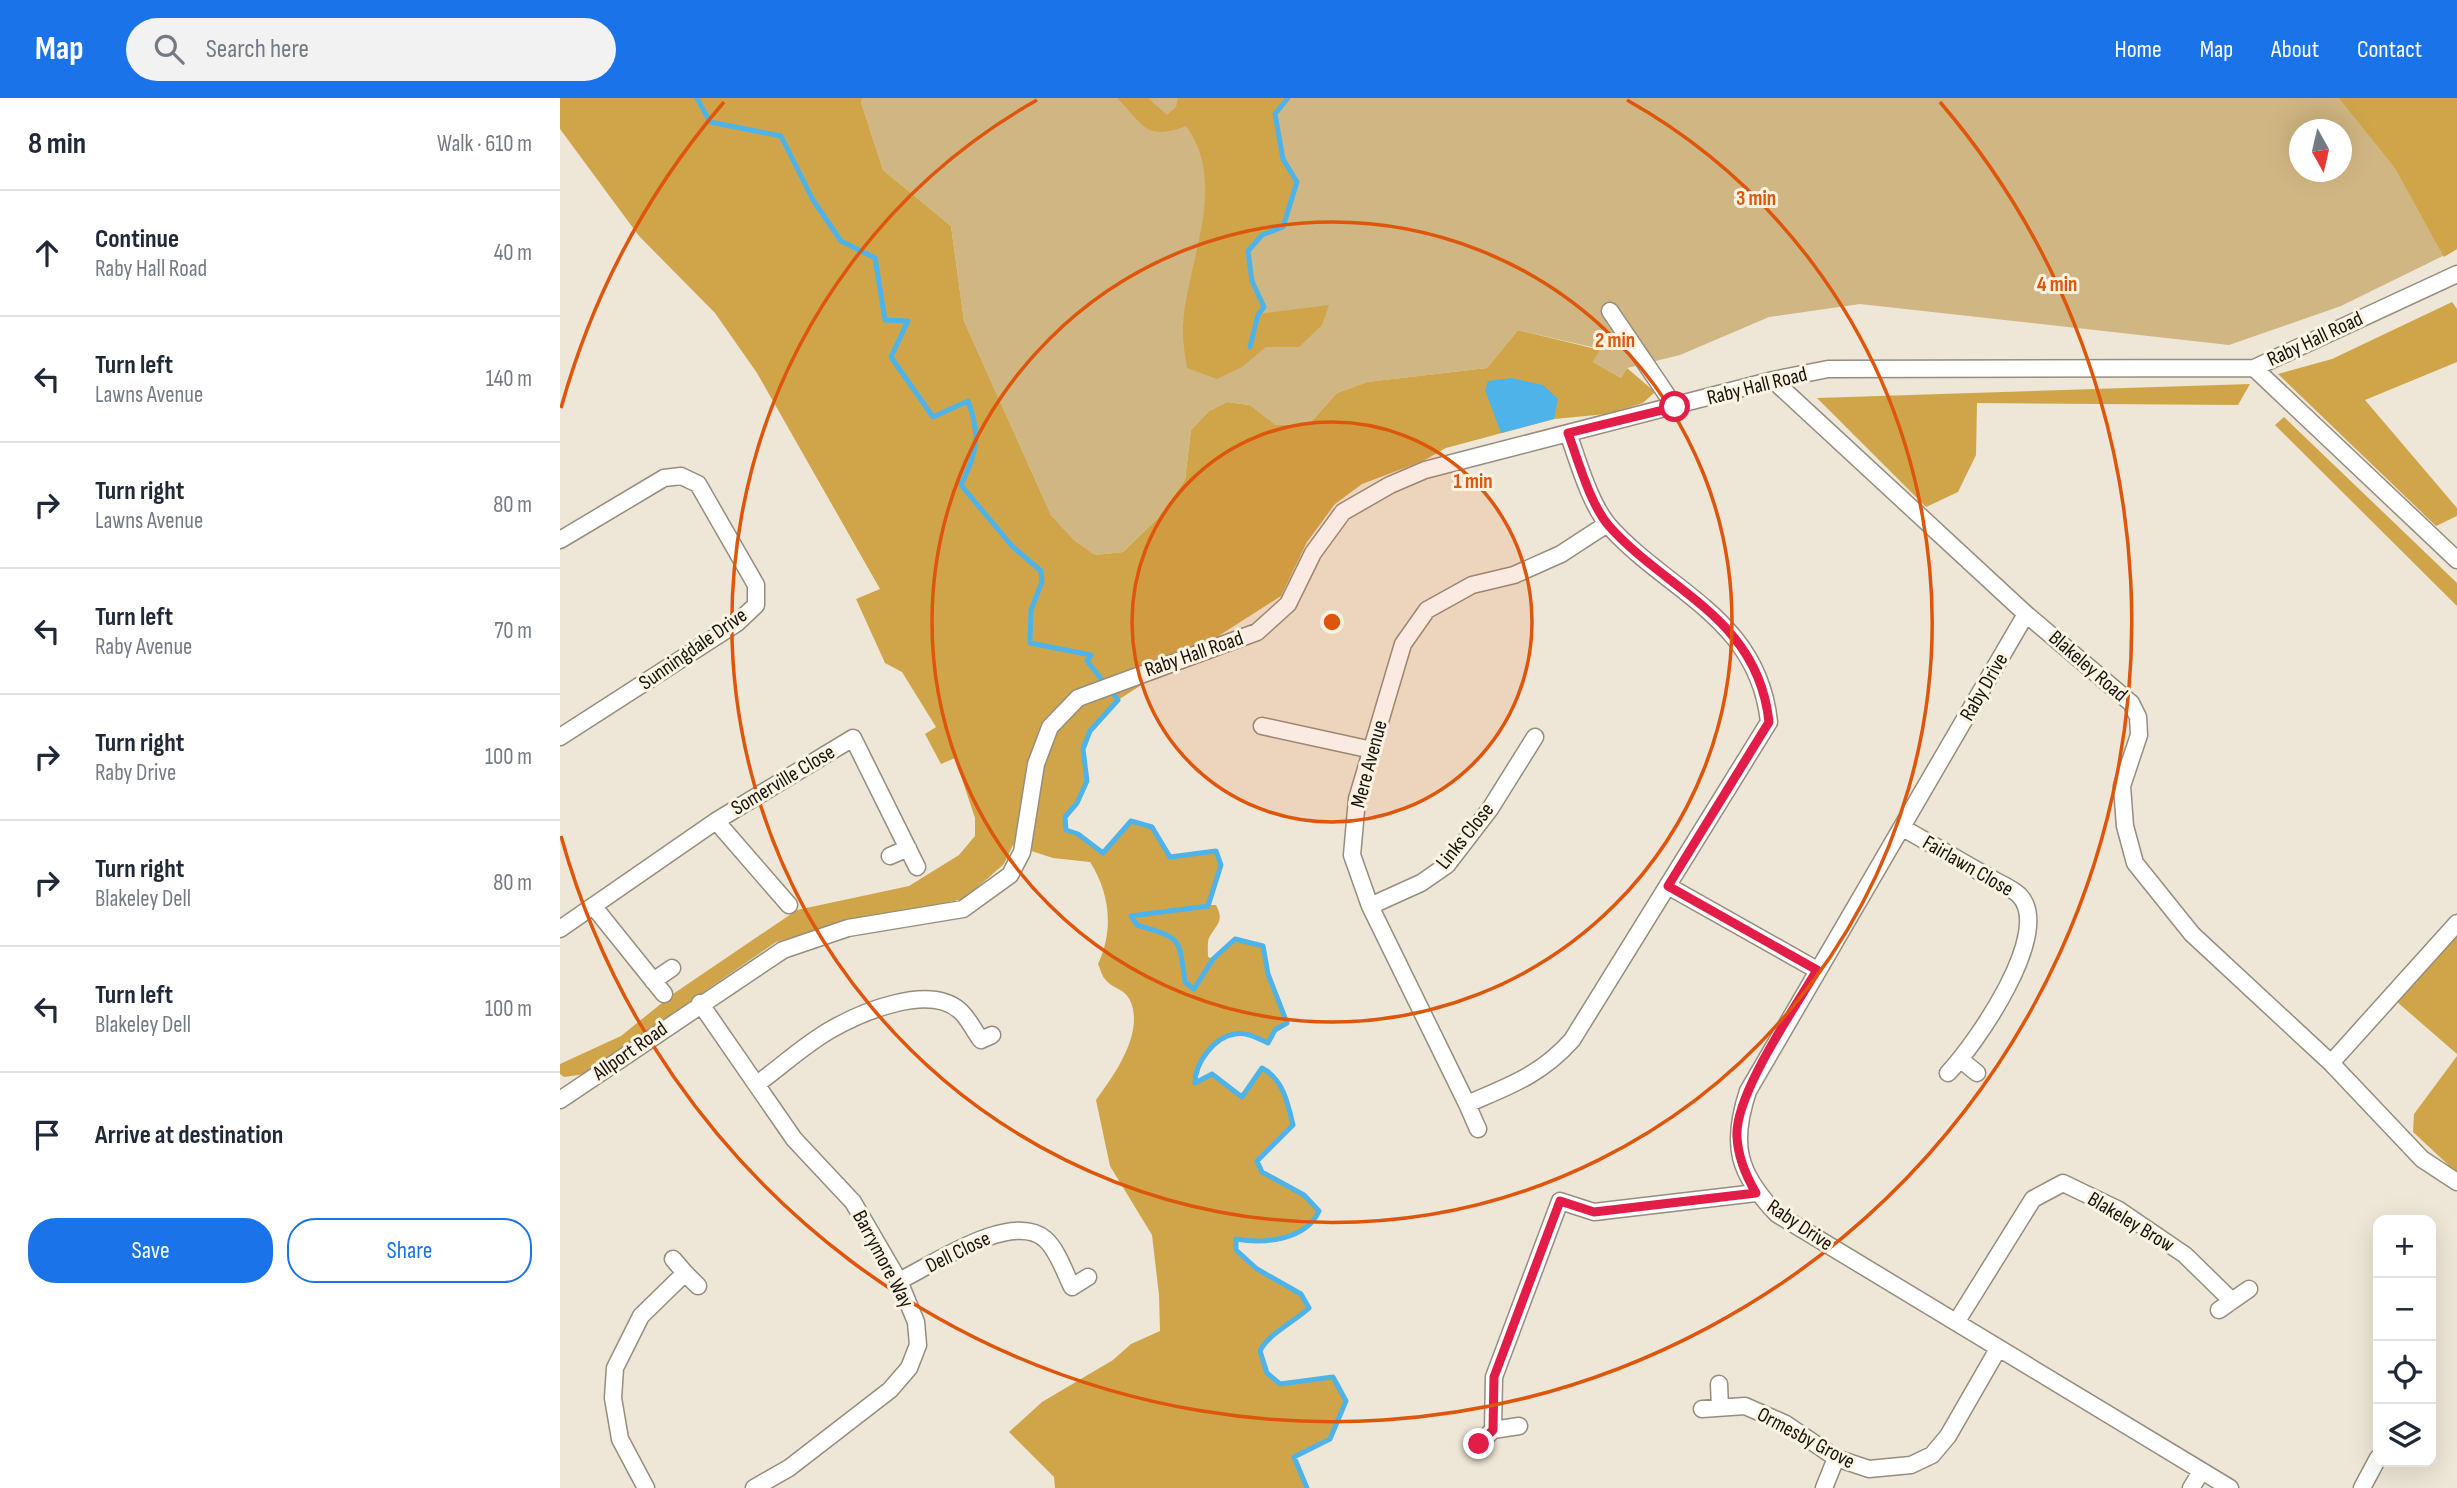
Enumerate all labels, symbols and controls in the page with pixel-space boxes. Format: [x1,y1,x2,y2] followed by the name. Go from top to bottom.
[126,18,616,81] search box
[35,29,84,69] text: Map
[150,30,188,68] icon: search
[206,34,309,65] text: Search here
[2114,35,2162,64] text: Home
[2200,35,2233,64] text: Map
[2271,35,2319,64] text: About
[2357,35,2422,64] text: Contact
[2289,119,2352,182] north arrow
[28,126,86,162] text: 8 min
[437,130,532,158] text: Walk · 610 m
[1736,186,1776,211] text: 3 min
[95,224,179,255] text: Continue
[28,234,66,272] icon: ahead
[494,239,532,267] text: 40 m
[95,255,207,283] text: Raby Hall Road
[2037,272,2077,297] text: 4 min
[2263,306,2367,372] street label: Raby Hall Road
[1595,328,1635,353] text: 2 min
[95,350,173,381] text: Turn left
[28,360,66,398] icon: left
[1704,361,1810,411] street label: Raby Hall Road
[486,365,532,393] text: 140 m
[95,381,203,409] text: Lawns Avenue
[1659,391,1690,422] route start
[1453,469,1493,494] text: 1 min
[95,476,184,507] text: Turn right
[28,486,66,524] icon: right
[493,491,532,519] text: 80 m
[95,507,203,535] text: Lawns Avenue
[95,602,173,633] text: Turn left
[634,603,752,695] street label: Sunningdale Drive
[1320,610,1344,634] centre of rings
[28,612,66,650] icon: left
[494,617,532,645] text: 70 m
[2044,625,2132,707] street label: Blakeley Road
[1142,626,1246,682] street label: Raby Hall Road
[95,633,192,661] text: Raby Avenue
[1955,649,2013,725] street label: Raby Drive
[1345,717,1393,811] street label: Mere Avenue
[95,728,184,759] text: Turn right
[28,738,66,776] icon: right
[727,739,839,821] street label: Somerville Close
[485,743,532,771] text: 100 m
[95,759,176,787] text: Raby Drive
[1431,798,1499,874] street label: Links Close
[1918,830,2018,902] street label: Fairlawn Close
[95,854,184,885] text: Turn right
[28,864,66,902] icon: right
[493,869,532,897] text: 80 m
[95,885,191,913] text: Blakeley Dell
[95,980,173,1011] text: Turn left
[28,990,66,1028] icon: left
[485,995,532,1023] text: 100 m
[95,1011,191,1039] text: Blakeley Dell
[587,1016,672,1086] street label: Allport Road
[28,1116,66,1154] icon: arrive
[95,1120,283,1151] text: Arrive at destination
[2083,1186,2179,1258] street label: Blakeley Brow
[1762,1194,1838,1256] street label: Raby Drive
[847,1206,919,1312] street label: Barrymore Way
[2373,1215,2436,1467] map controls
[2373,1215,2436,1278] button: +
[28,1218,273,1283] button: Save
[287,1218,532,1283] button: Share
[922,1226,994,1278] street label: Dell Close
[2373,1278,2436,1341] button: −
[2373,1341,2436,1404] button: locate
[1753,1402,1859,1474] street label: Ormesby Grove
[2373,1404,2436,1467] button: layers
[1463,1428,1494,1459] route end

